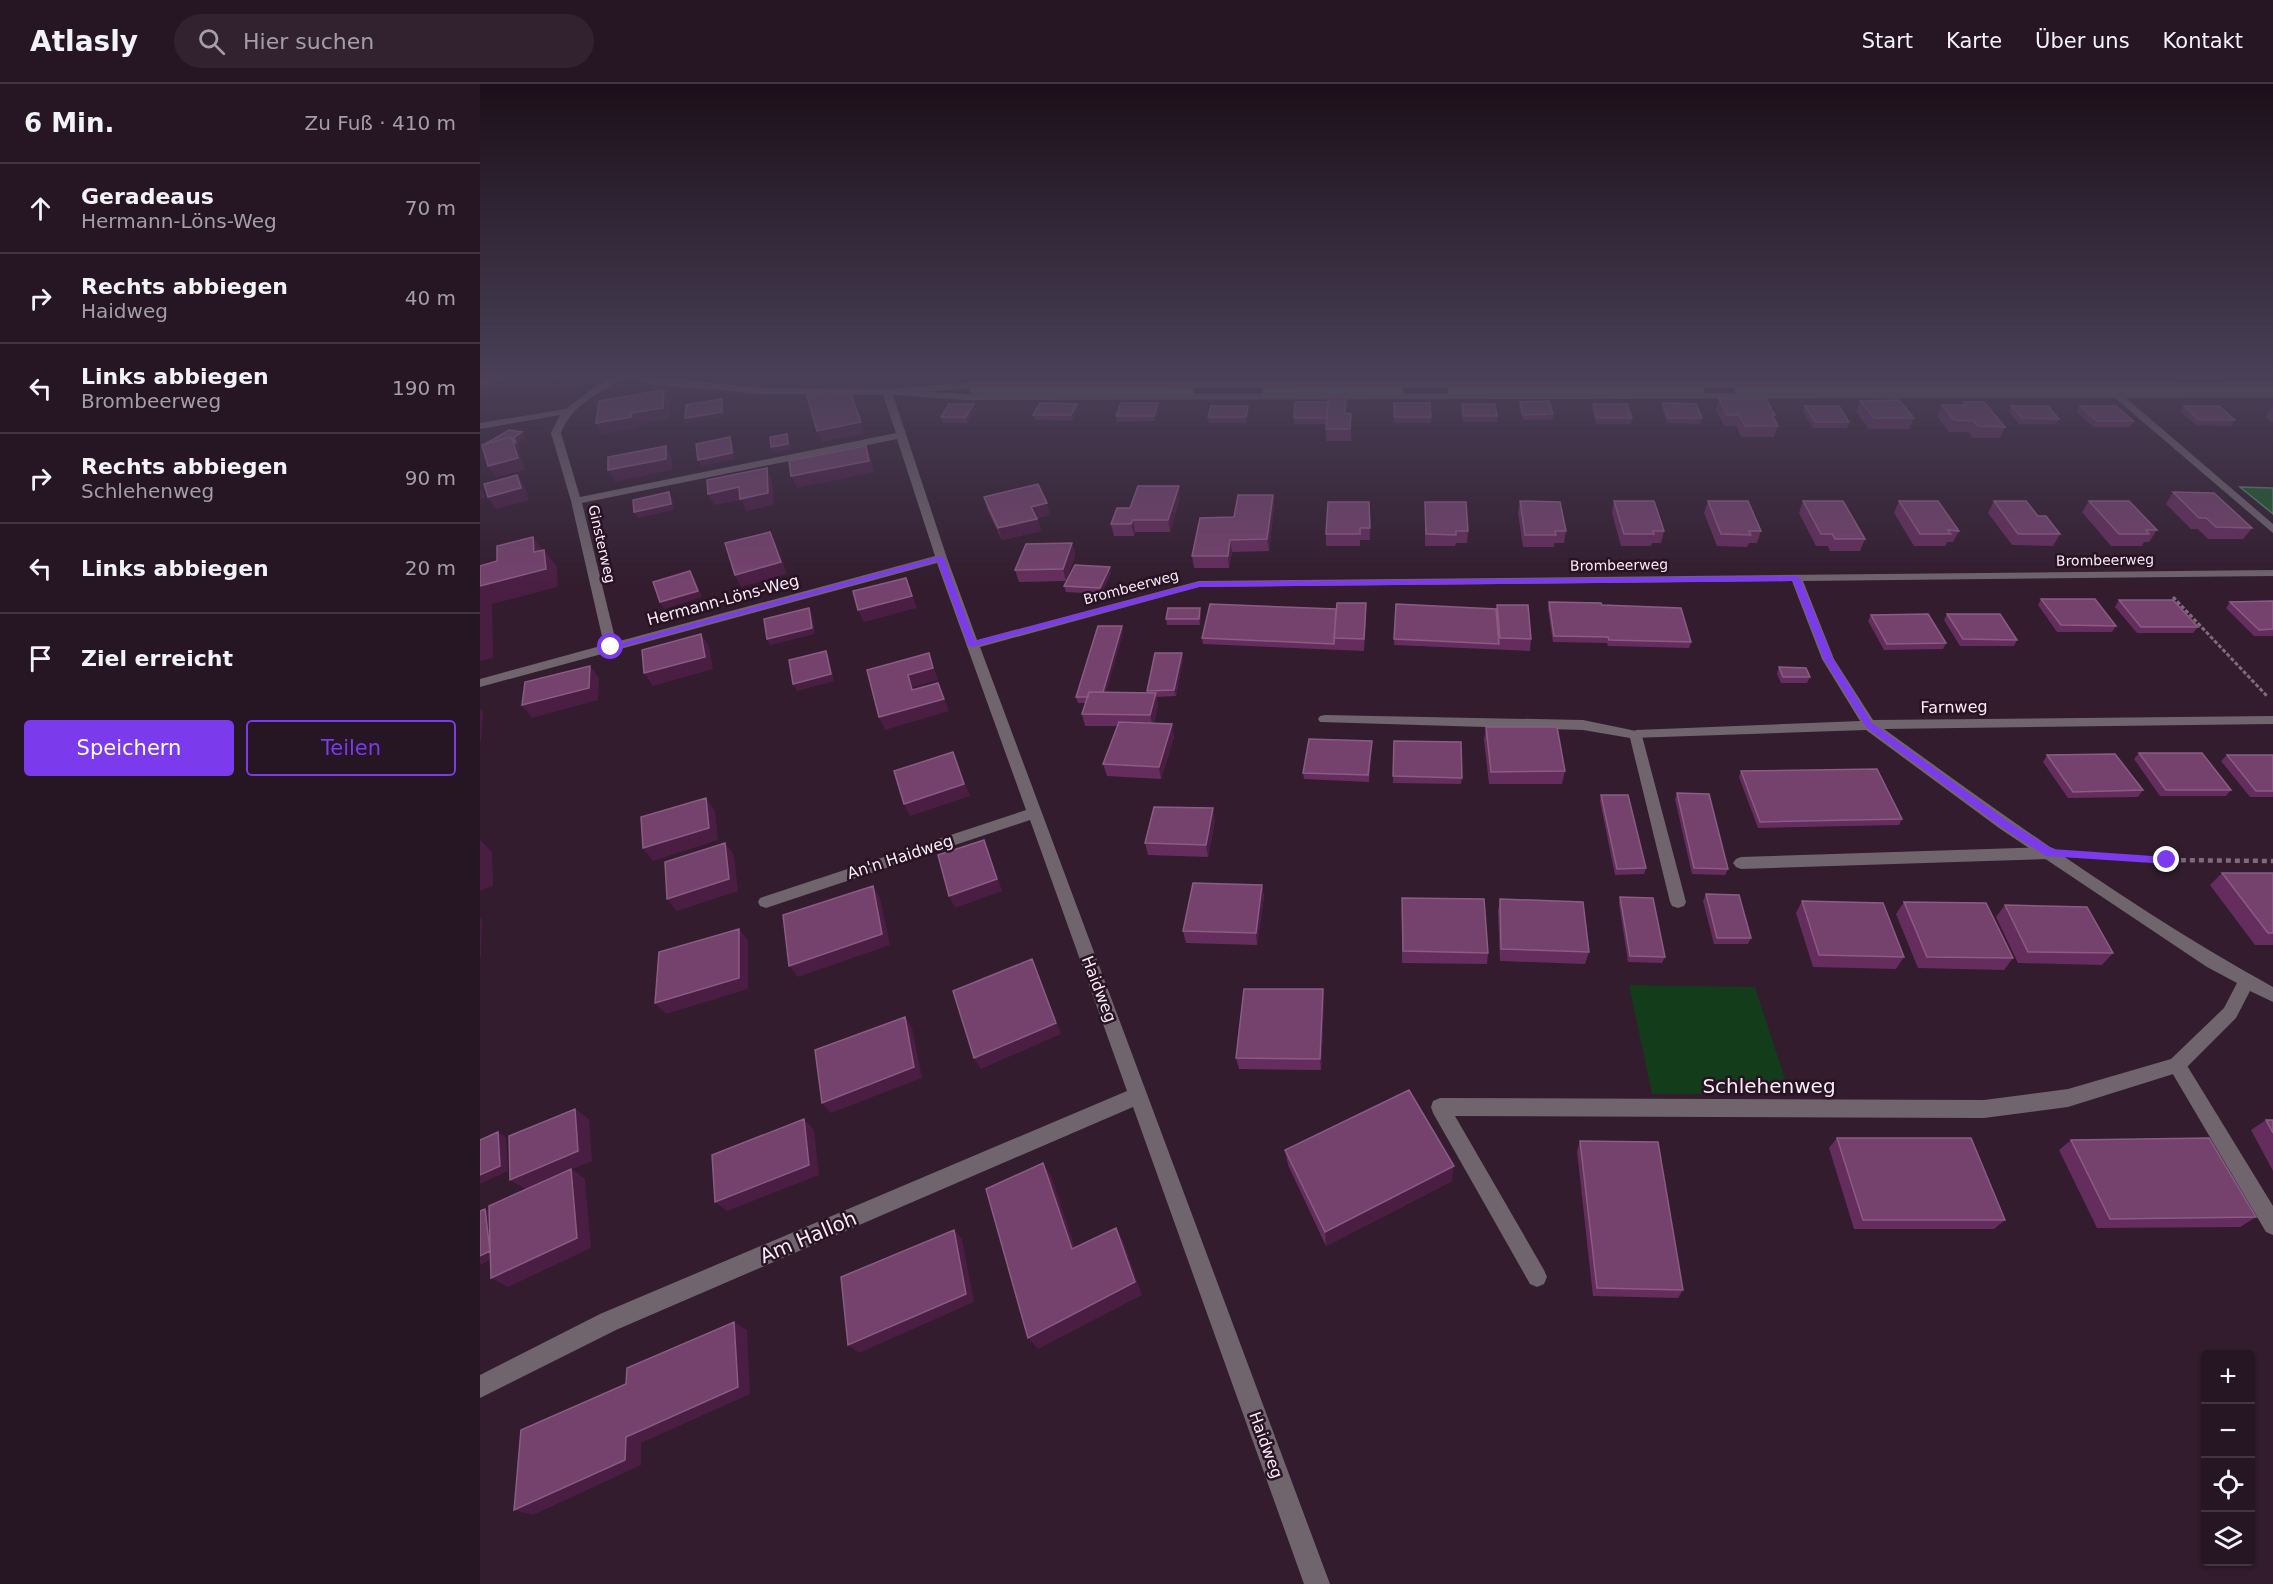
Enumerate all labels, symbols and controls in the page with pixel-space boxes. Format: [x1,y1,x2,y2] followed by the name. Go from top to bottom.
[174,14,594,68] search box
[30,25,138,58] text: Atlasly
[195,25,228,58] icon: search
[243,29,374,54] text: Hier suchen
[1862,29,1913,53] text: Start
[1946,29,2002,53] text: Karte
[2035,29,2130,53] text: Über uns
[2163,29,2243,53] text: Kontakt
[24,108,114,138] text: 6 Min.
[304,111,456,135] text: Zu Fuß · 410 m
[81,184,214,209] text: Geradeaus
[24,192,57,225] icon: ahead
[405,196,456,220] text: 70 m
[81,209,277,233] text: Hermann-Löns-Weg
[81,274,288,299] text: Rechts abbiegen
[24,282,57,315] icon: right
[405,286,456,310] text: 40 m
[81,299,168,323] text: Haidweg
[81,364,269,389] text: Links abbiegen
[24,372,57,405] icon: left
[392,376,456,400] text: 190 m
[81,389,221,413] text: Brombeerweg
[81,454,288,479] text: Rechts abbiegen
[24,462,57,495] icon: right
[405,466,456,490] text: 90 m
[81,479,214,503] text: Schlehenweg
[585,503,619,585] street label: Ginsterweg
[2056,551,2154,569] street label: Brombeerweg
[24,552,57,585] icon: left
[81,556,269,581] text: Links abbiegen
[405,556,456,580] text: 20 m
[1570,556,1668,574] street label: Brombeerweg
[1082,567,1180,607] street label: Brombeerweg
[645,571,801,629] street label: Hermann-Löns-Weg
[597,633,623,659] route start
[24,642,57,675] icon: arrive
[81,646,233,671] text: Ziel erreicht
[1920,697,1988,717] street label: Farnweg
[24,720,234,776] button: Speichern
[246,720,456,776] button: Teilen
[845,831,955,883] street label: An'n Haidweg
[2153,846,2179,872] route end
[1078,953,1120,1025] street label: Haidweg
[1702,1074,1836,1098] street label: Schlehenweg
[756,1206,860,1268] street label: Am Halloh
[2201,1350,2255,1566] map controls
[2201,1350,2255,1404] button: +
[2201,1404,2255,1458] button: −
[1245,1409,1287,1481] street label: Haidweg
[2201,1458,2255,1512] button: locate
[2201,1512,2255,1566] button: layers

